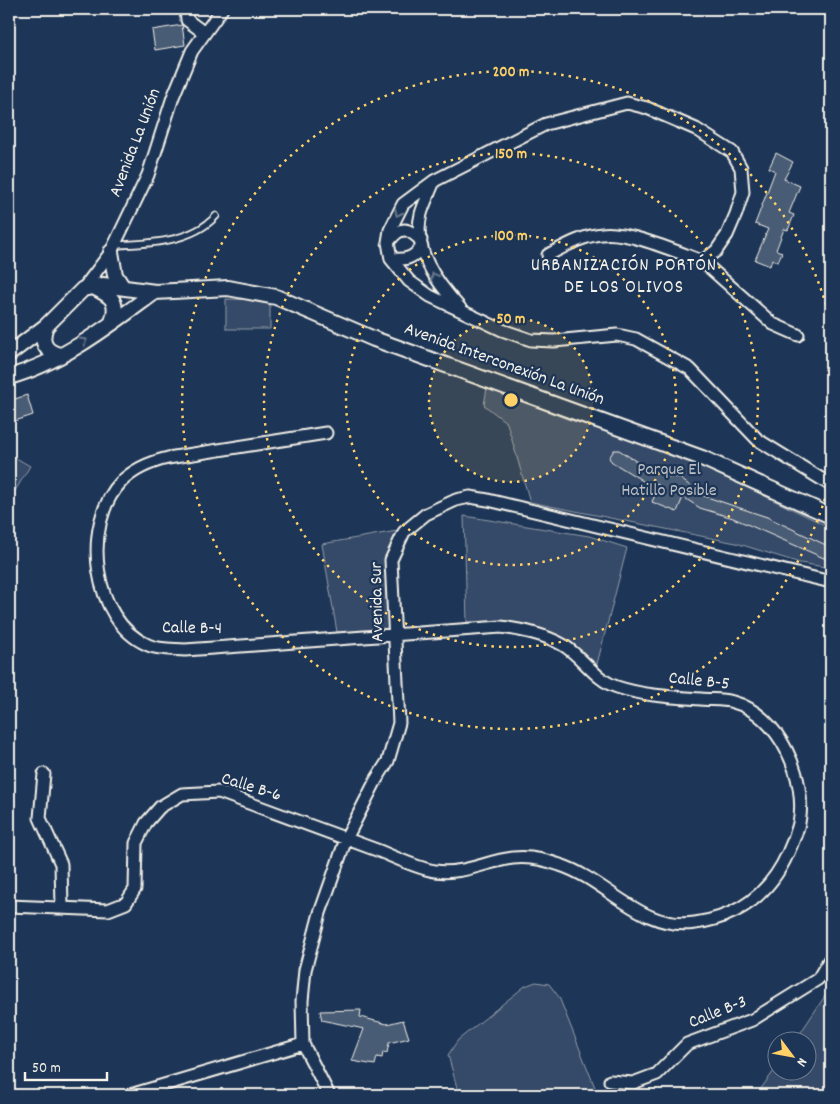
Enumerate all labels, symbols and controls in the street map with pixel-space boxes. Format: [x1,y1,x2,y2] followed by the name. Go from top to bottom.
[493,62,529,84] text: 200 m
[104,85,168,201] street label: Avenida La Unión
[495,144,527,166] text: 150 m
[394,208,404,217] one-way arrow
[494,226,528,248] text: 100 m
[531,253,717,302] district label: URBANIZACIÓN PORTÓN DE LOS OLIVOS
[430,273,440,282] one-way arrow
[497,309,525,331] text: 50 m
[400,317,608,413] street label: Avenida Interconexión La Unión
[79,338,88,348] one-way arrow
[502,391,520,409] centre of rings
[621,458,717,504] park label: Parque El Hatillo Posible
[365,561,391,642] street label: Avenida Sur
[162,616,222,642] street label: Calle B-4
[667,666,731,698] street label: Calle B-5
[218,767,284,809] street label: Calle B-6
[685,990,751,1036] street label: Calle B-3
[768,1032,818,1082] north arrow
[25,1049,108,1081] scale bar
[791,1054,812,1070] text: N
[32,1058,61,1080] text: 50 m

